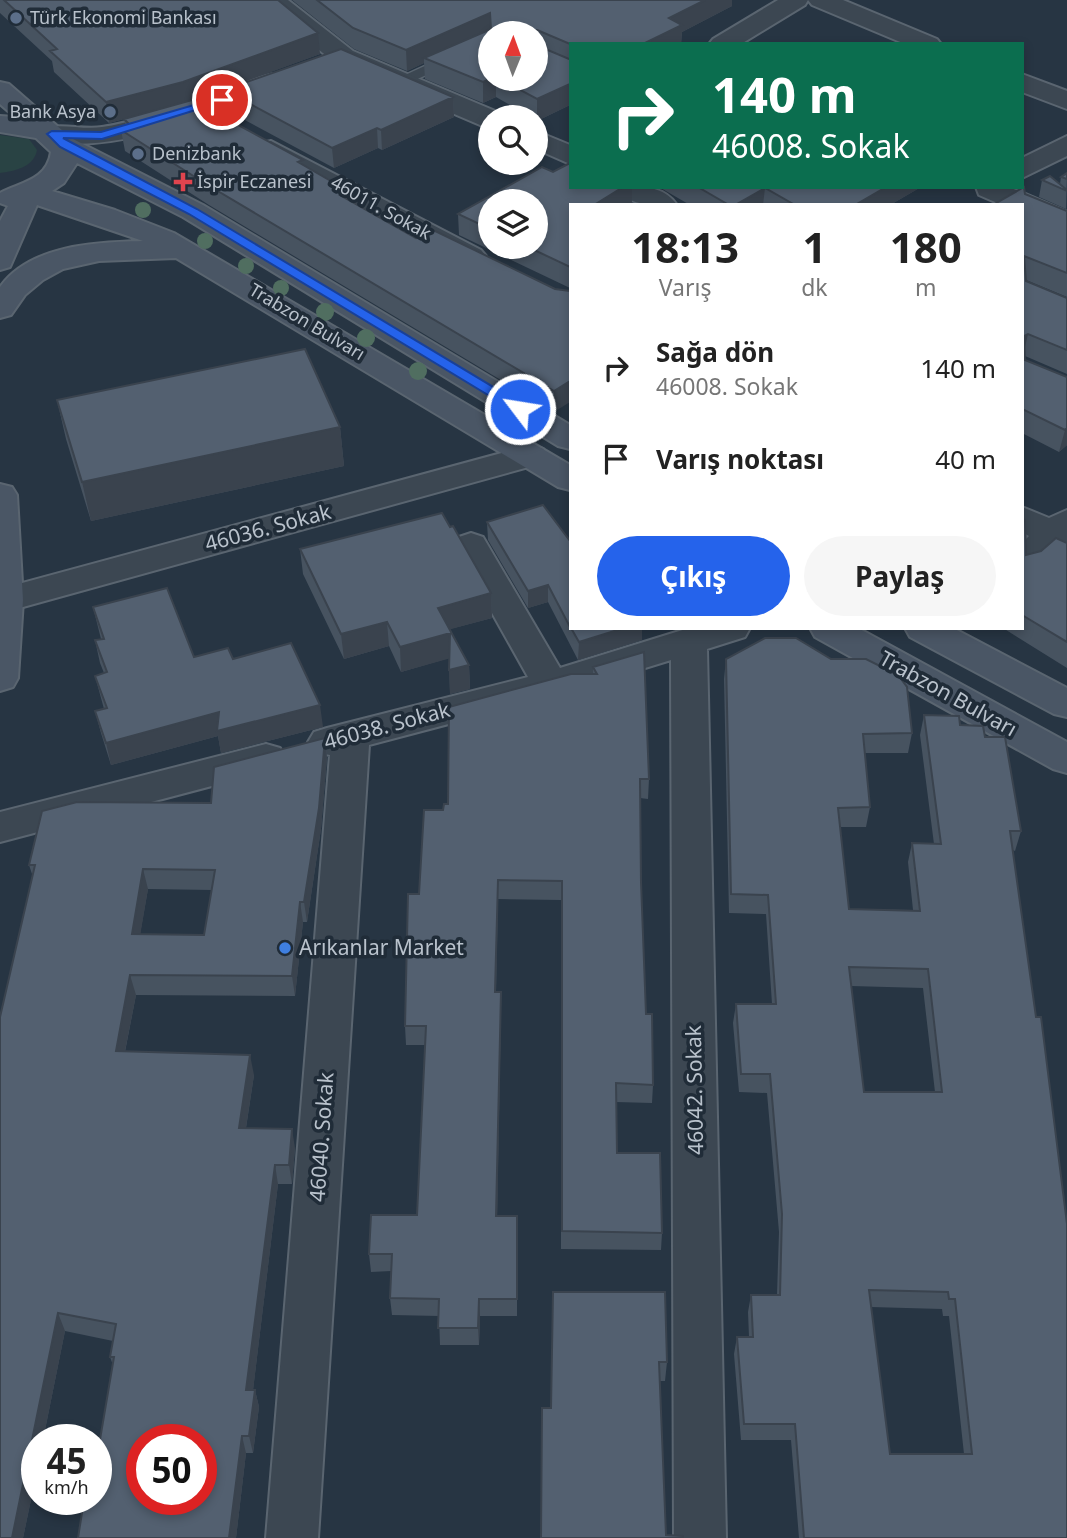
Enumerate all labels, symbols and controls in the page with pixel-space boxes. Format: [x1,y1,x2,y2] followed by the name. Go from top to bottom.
[30,5,217,29] place label: Türk Ekonomi Bankası
[8,10,24,26] marker: Türk Ekonomi Bankası
[478,21,548,91] north arrow
[478,21,548,259] map controls
[712,61,857,127] text: 140 m
[192,70,252,130] pin
[597,70,688,161] icon: right
[203,81,241,119] icon: arrive
[9,99,96,123] place label: Bank Asya
[102,104,118,120] marker: Bank Asya
[478,105,548,175] button: search
[712,124,909,167] text: 46008. Sokak
[152,141,242,165] place label: Denizbank
[130,146,146,162] marker: Denizbank
[197,169,311,193] place label: İspir Eczanesi
[327,170,436,245] street label: 46011. Sokak
[175,174,191,190] marker: İspir Eczanesi
[478,189,548,259] button: layers
[631,218,739,275] text: 18:13
[802,218,826,275] text: 1
[890,218,962,275] text: 180
[659,271,711,303] text: Varış
[801,271,828,303] text: dk
[915,271,937,303] text: m
[245,277,370,365] street label: Trabzon Bulvarı
[656,334,774,370] text: Sağa dön
[597,349,635,387] icon: right
[920,350,996,386] text: 140 m
[656,370,798,402] text: 46008. Sokak
[483,372,557,446] position arrow
[597,440,635,478] icon: arrive
[656,441,824,477] text: Varış noktası
[935,441,996,477] text: 40 m
[202,497,335,557] street label: 46036. Sokak
[597,536,790,616] button: Çıkış
[804,536,996,616] button: Paylaş
[875,644,1022,742] street label: Trabzon Bulvarı
[321,695,454,755] street label: 46038. Sokak
[299,933,464,961] place label: Arıkanlar Market
[277,940,293,956] marker: Arıkanlar Market
[679,1024,709,1155] street label: 46042. Sokak
[303,1071,340,1203] street label: 46040. Sokak
[126,1424,217,1515] speed limit sign: 50
[46,1437,87,1484] text: 45
[44,1475,89,1499] text: km/h

